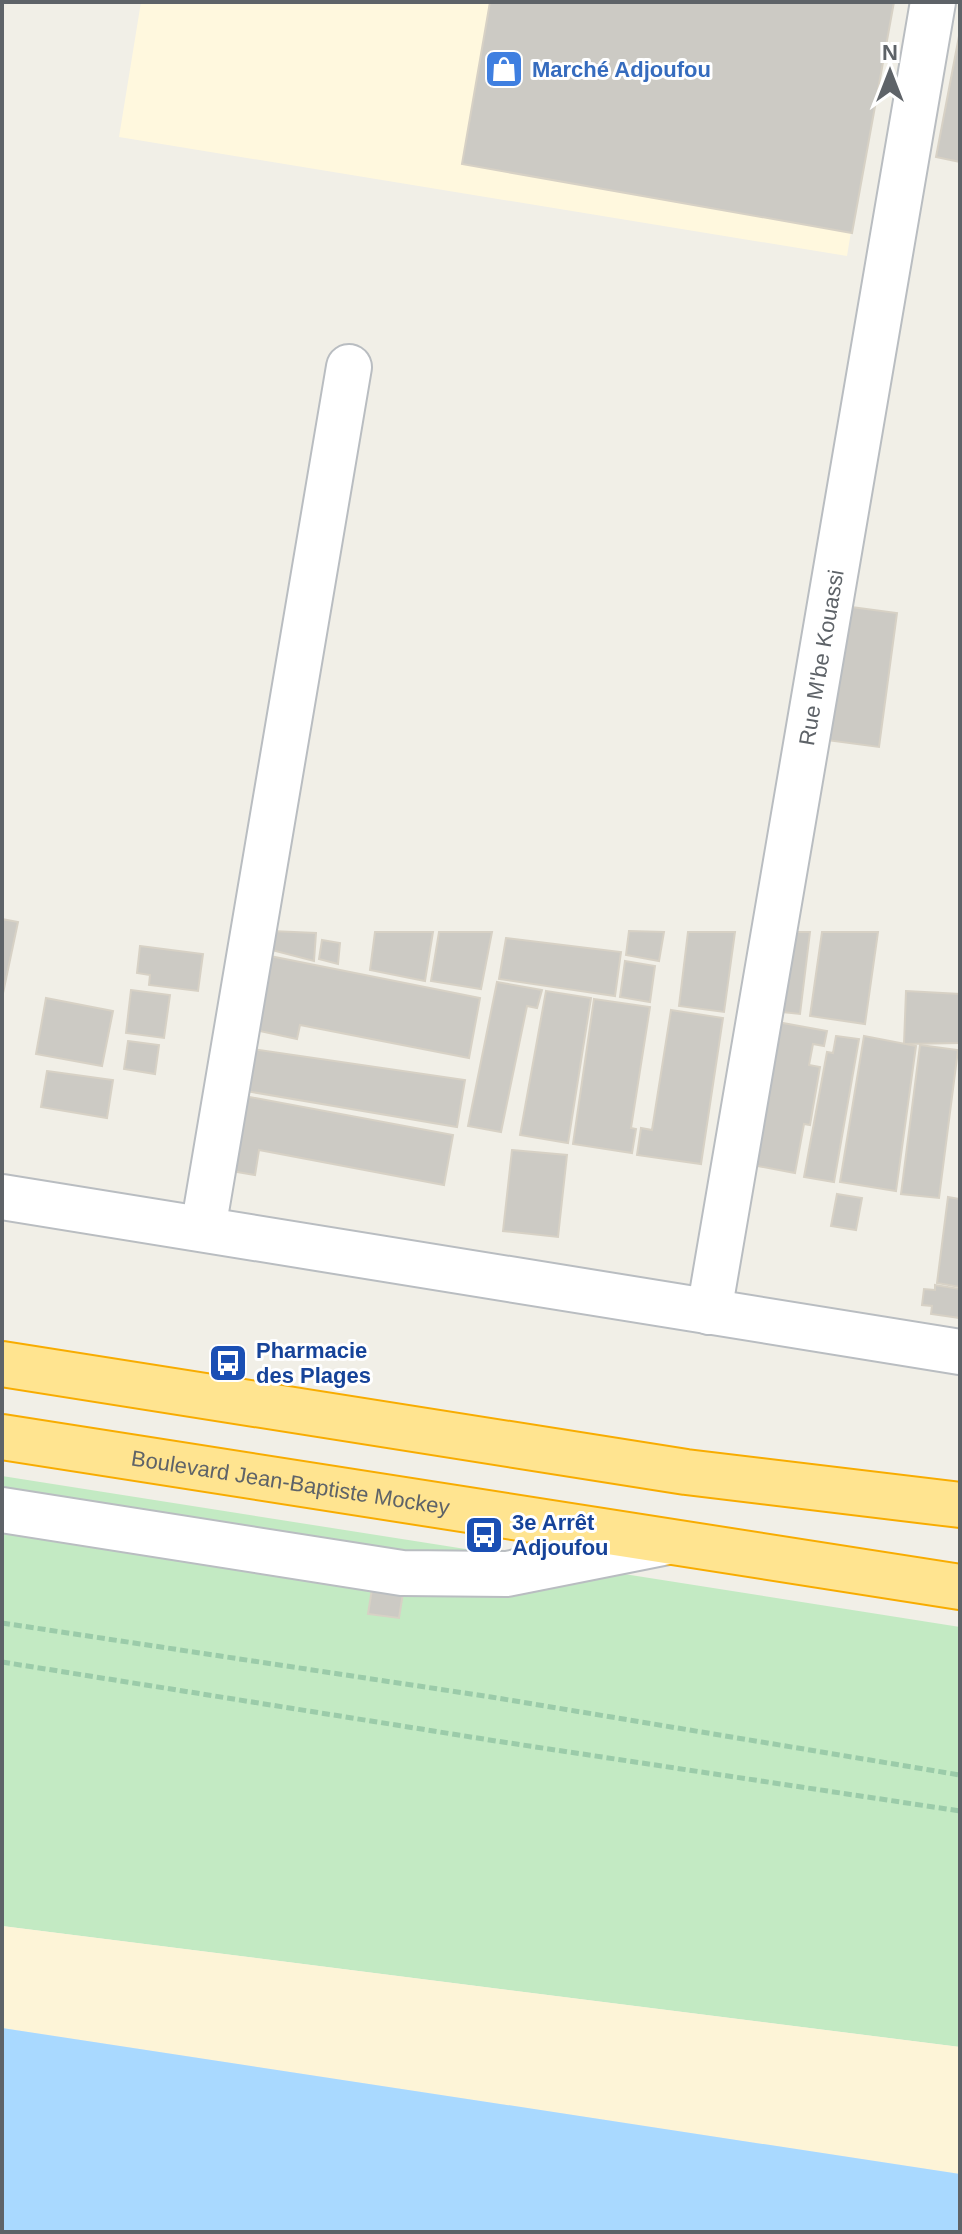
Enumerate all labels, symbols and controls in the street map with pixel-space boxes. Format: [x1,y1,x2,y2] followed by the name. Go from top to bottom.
[850,32,930,112] north arrow
[882,40,898,65] text: N
[483,48,525,90] shop icon: Marché Adjoufou
[532,57,711,82] place label: Marché Adjoufou
[794,568,848,747] street label: Rue M'be Kouassi
[256,1338,371,1388] place label: Pharmacie des Plages
[207,1342,249,1384] bus stop icon: Pharmacie des Plages
[130,1445,451,1519] street label: Boulevard Jean-Baptiste Mockey
[512,1510,609,1560] place label: 3e Arrêt Adjoufou
[463,1514,505,1556] bus stop icon: 3e Arrêt Adjoufou

